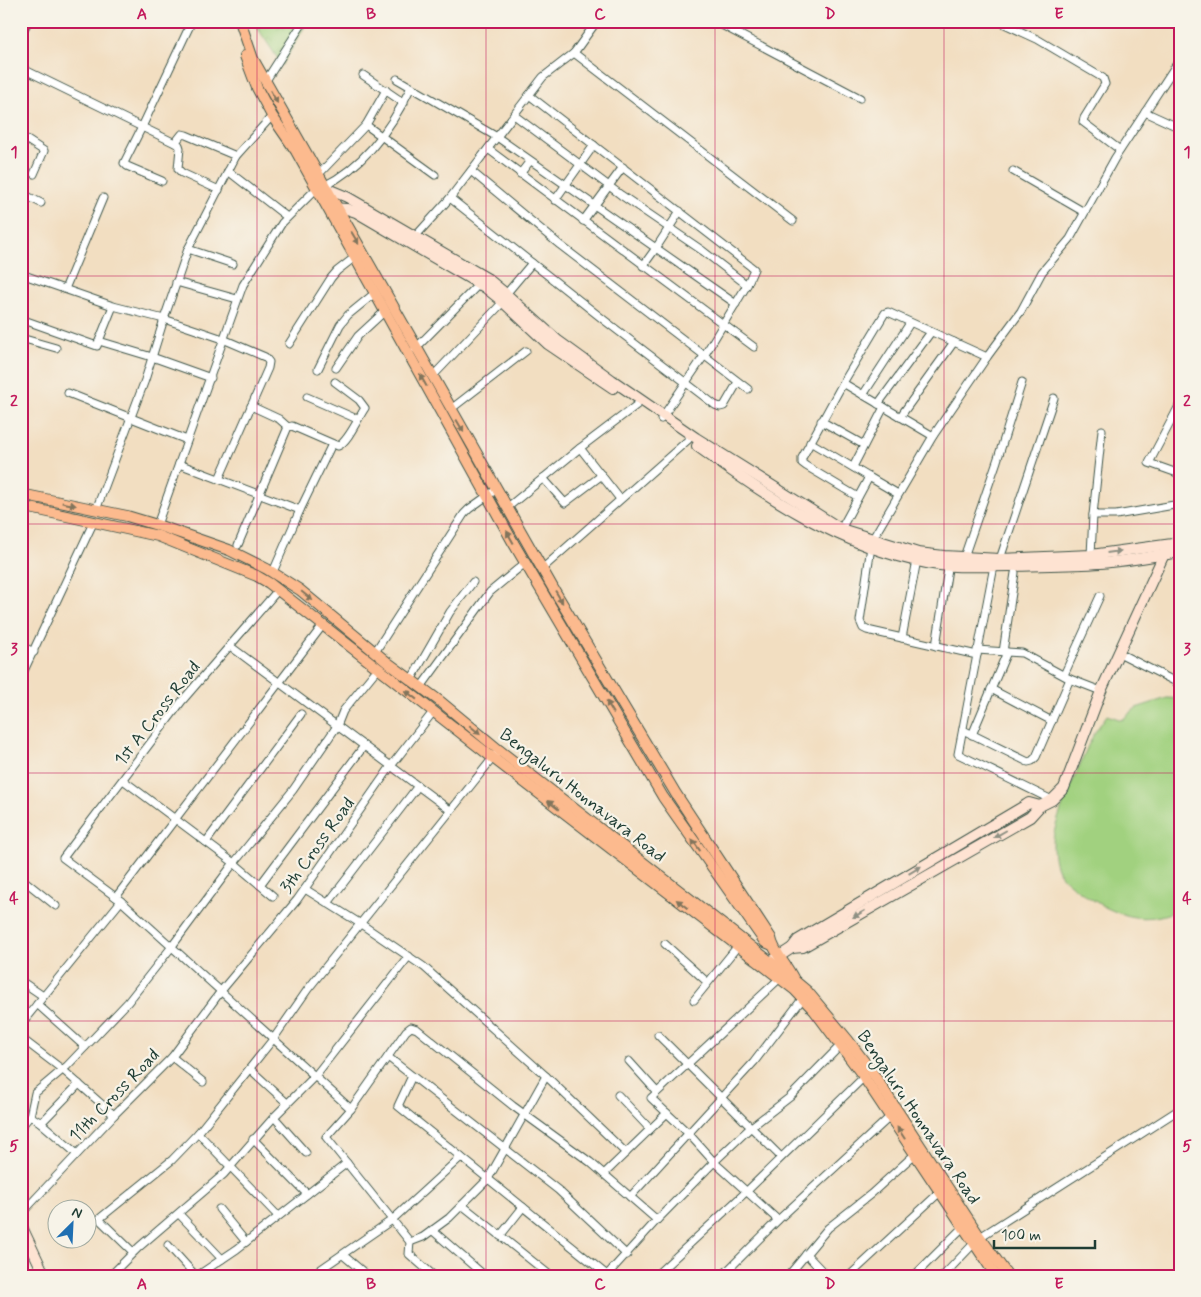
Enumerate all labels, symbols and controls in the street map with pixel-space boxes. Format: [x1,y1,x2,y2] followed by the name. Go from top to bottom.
[137,4,147,25] text: A
[366,4,376,25] text: B
[594,4,606,25] text: C
[824,4,836,25] text: D
[1054,4,1064,25] text: E
[270,91,279,104] one-way arrow
[10,142,18,163] text: 1
[1183,142,1191,163] text: 1
[351,232,360,245] one-way arrow
[418,373,427,386] one-way arrow
[10,391,18,412] text: 2
[1183,391,1191,412] text: 2
[456,419,465,432] one-way arrow
[61,500,77,508] one-way arrow
[506,530,514,544] one-way arrow
[1106,548,1122,556] one-way arrow
[300,590,313,601] one-way arrow
[554,590,563,603] one-way arrow
[10,639,18,660] text: 3
[1183,639,1191,660] text: 3
[109,656,206,771] street label: 1st A Cross Road
[405,689,418,700] one-way arrow
[606,701,615,714] one-way arrow
[494,723,671,869] street label: Bengaluru Honnavara Road
[468,725,481,736] one-way arrow
[275,793,361,898] street label: 3th Cross Road
[547,800,560,811] one-way arrow
[994,829,1007,838] one-way arrow
[691,838,701,852] one-way arrow
[909,866,922,875] one-way arrow
[9,888,19,909] text: 4
[1182,888,1192,909] text: 4
[676,899,689,910] one-way arrow
[852,910,867,918] one-way arrow
[850,1026,985,1210] street label: Bengaluru Honnavara Road
[64,1044,165,1148] street label: 11th Cross Road
[896,1126,906,1140] one-way arrow
[9,1136,19,1157] text: 5
[1182,1136,1192,1157] text: 5
[48,1200,98,1250] north arrow
[69,1203,85,1223] text: N
[994,1217,1095,1249] scale bar
[1001,1226,1041,1246] text: 100 m
[137,1274,147,1295] text: A
[366,1274,376,1295] text: B
[594,1274,606,1295] text: C
[824,1274,836,1295] text: D
[1054,1274,1064,1295] text: E

